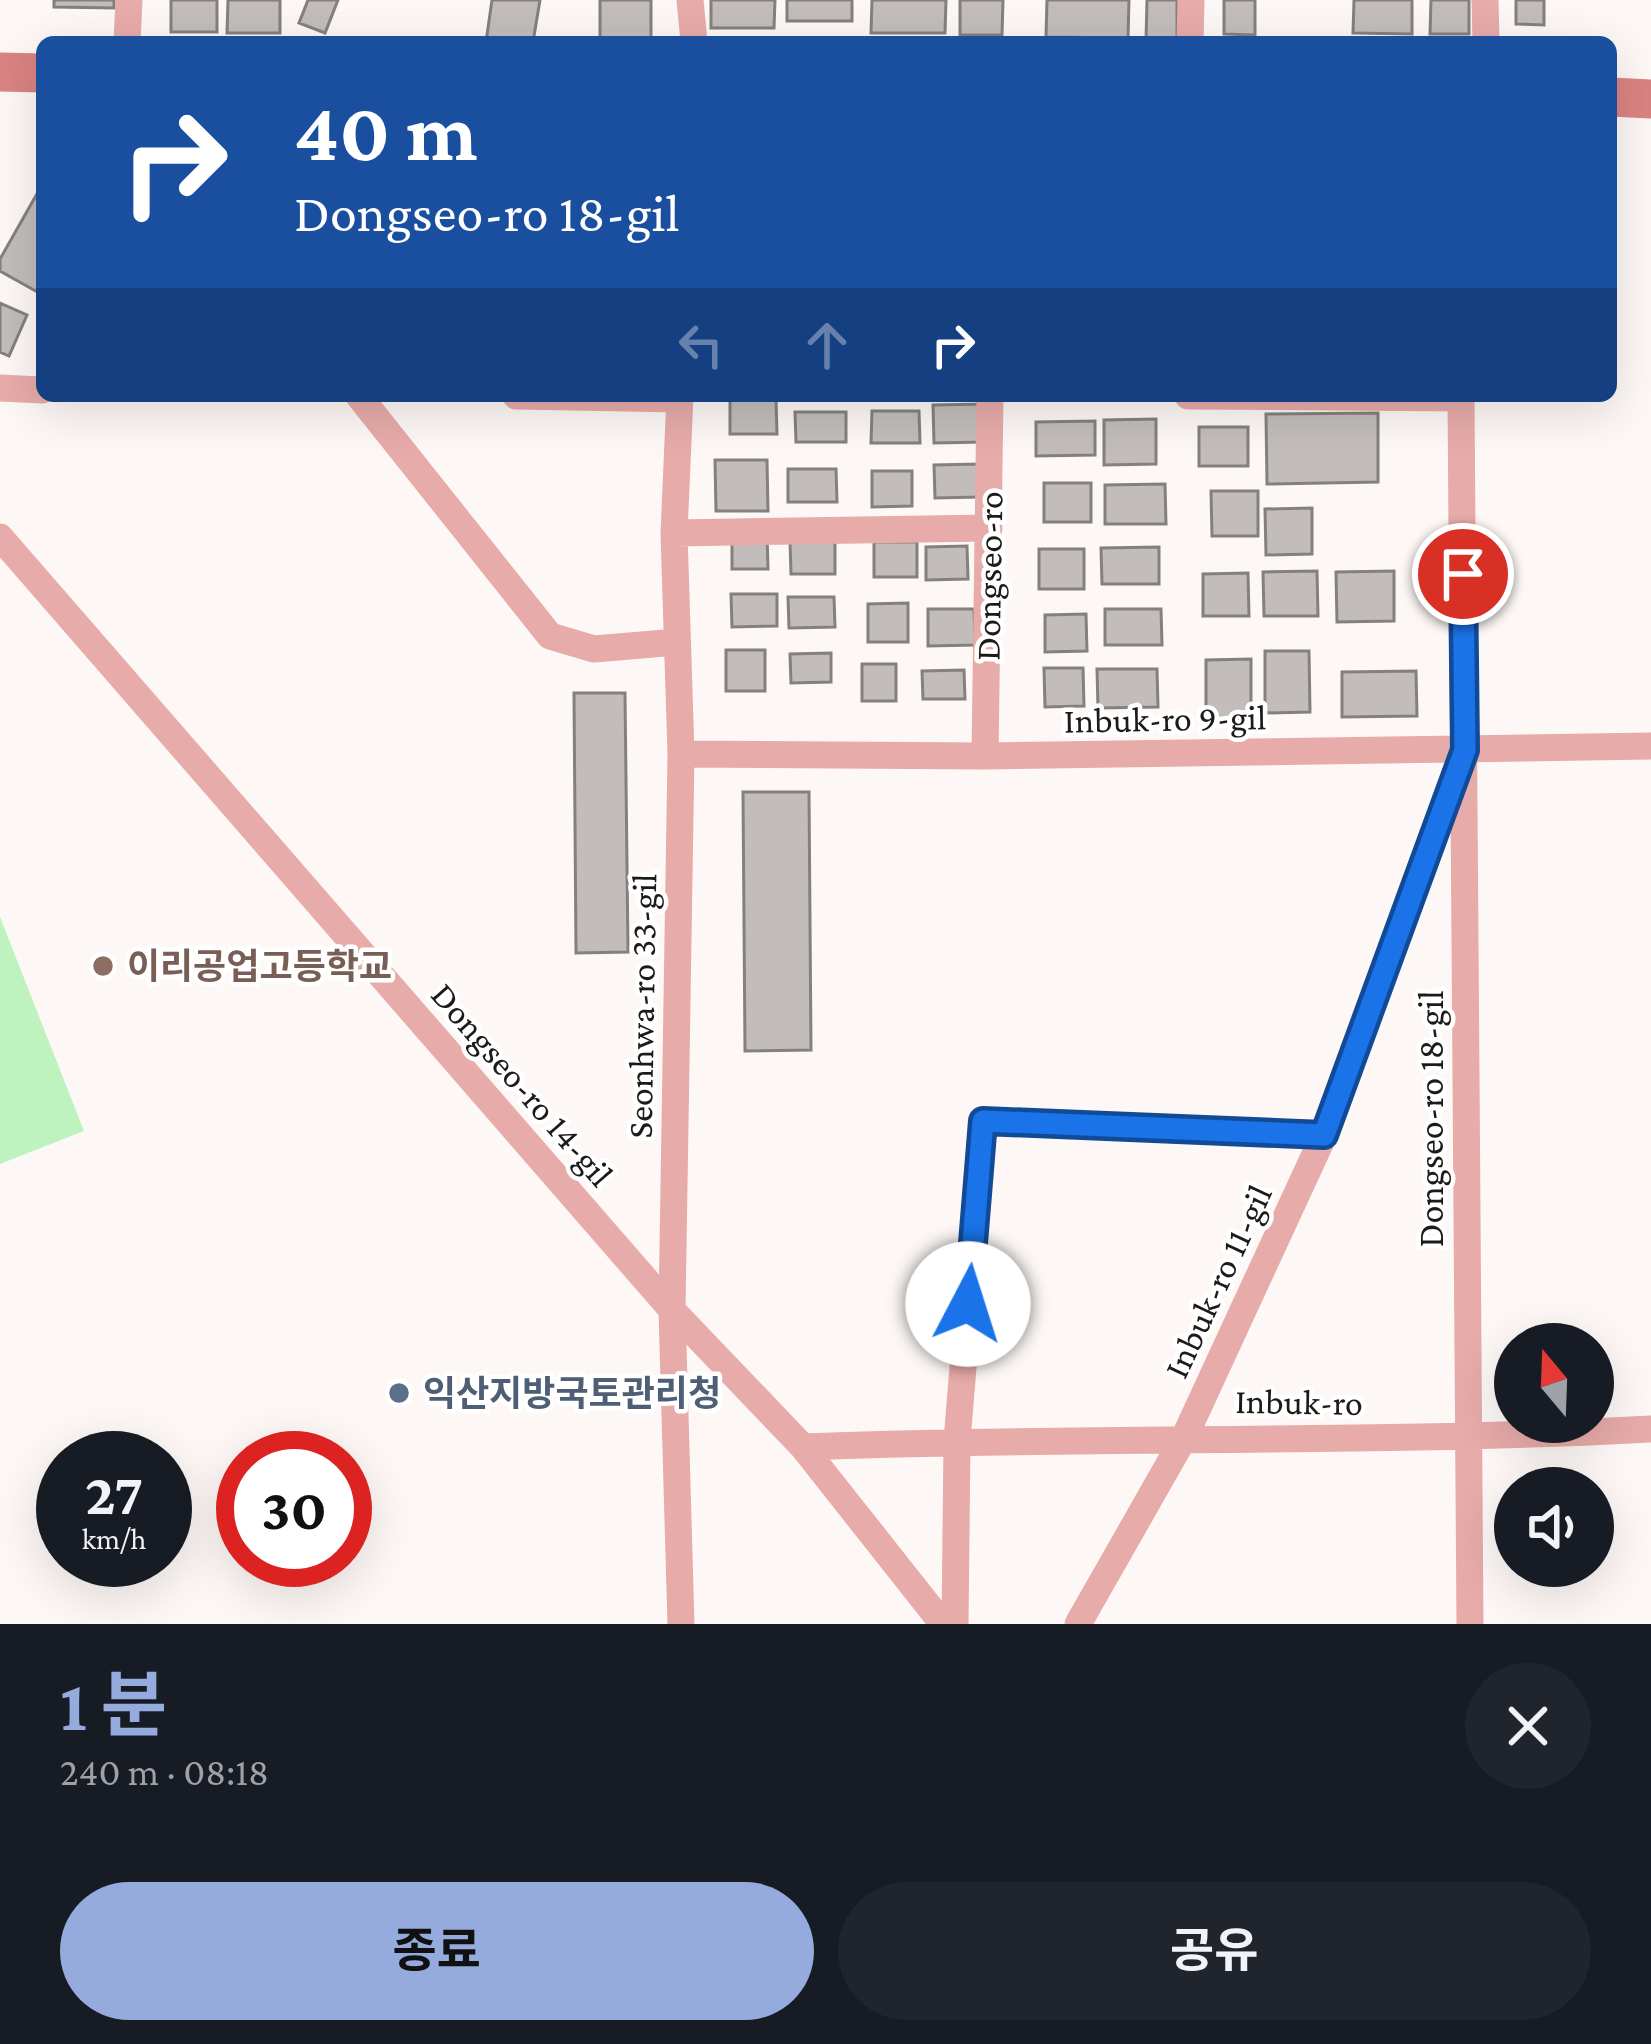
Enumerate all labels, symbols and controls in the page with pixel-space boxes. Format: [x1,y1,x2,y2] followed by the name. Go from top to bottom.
[96,84,252,240] icon: right
[294,85,478,178] text: 40 m
[294,183,680,243] text: Dongseo-ro 18-gil
[668,312,734,378] icon: left
[794,312,860,378] icon: ahead
[920,312,986,378] icon: right
[968,491,1010,661] street label: Dongseo-ro
[1412,523,1514,625] pin
[1430,541,1496,607] icon: arrive
[1064,697,1266,741] street label: Inbuk-ro 9-gil
[620,873,664,1139] street label: Seonhwa-ro 33-gil
[127,947,392,987] place label: 이리공업고등학교
[90,953,116,979] marker: 이리공업고등학교
[423,975,621,1194] street label: Dongseo-ro 14-gil
[1411,990,1451,1248] street label: Dongseo-ro 18-gil
[1156,1179,1280,1384] street label: Inbuk-ro 11-gil
[905,1241,1031,1367] position arrow
[1494,1323,1614,1443] north arrow
[1494,1323,1614,1587] map controls
[423,1374,721,1414] place label: 익산지방국토관리청
[386,1380,412,1406] marker: 익산지방국토관리청
[1235,1381,1363,1423] street label: Inbuk-ro
[216,1431,372,1587] speed limit sign: 30
[85,1460,143,1527] text: 27
[1494,1467,1614,1587] button: sound
[82,1522,146,1555] text: km/h
[1465,1663,1591,1789] button: close
[60,1665,167,1745] text: 1 분
[60,1750,269,1793] text: 240 m · 08:18
[60,1882,814,2020] button: 종료
[838,1882,1591,2020] button: 공유

